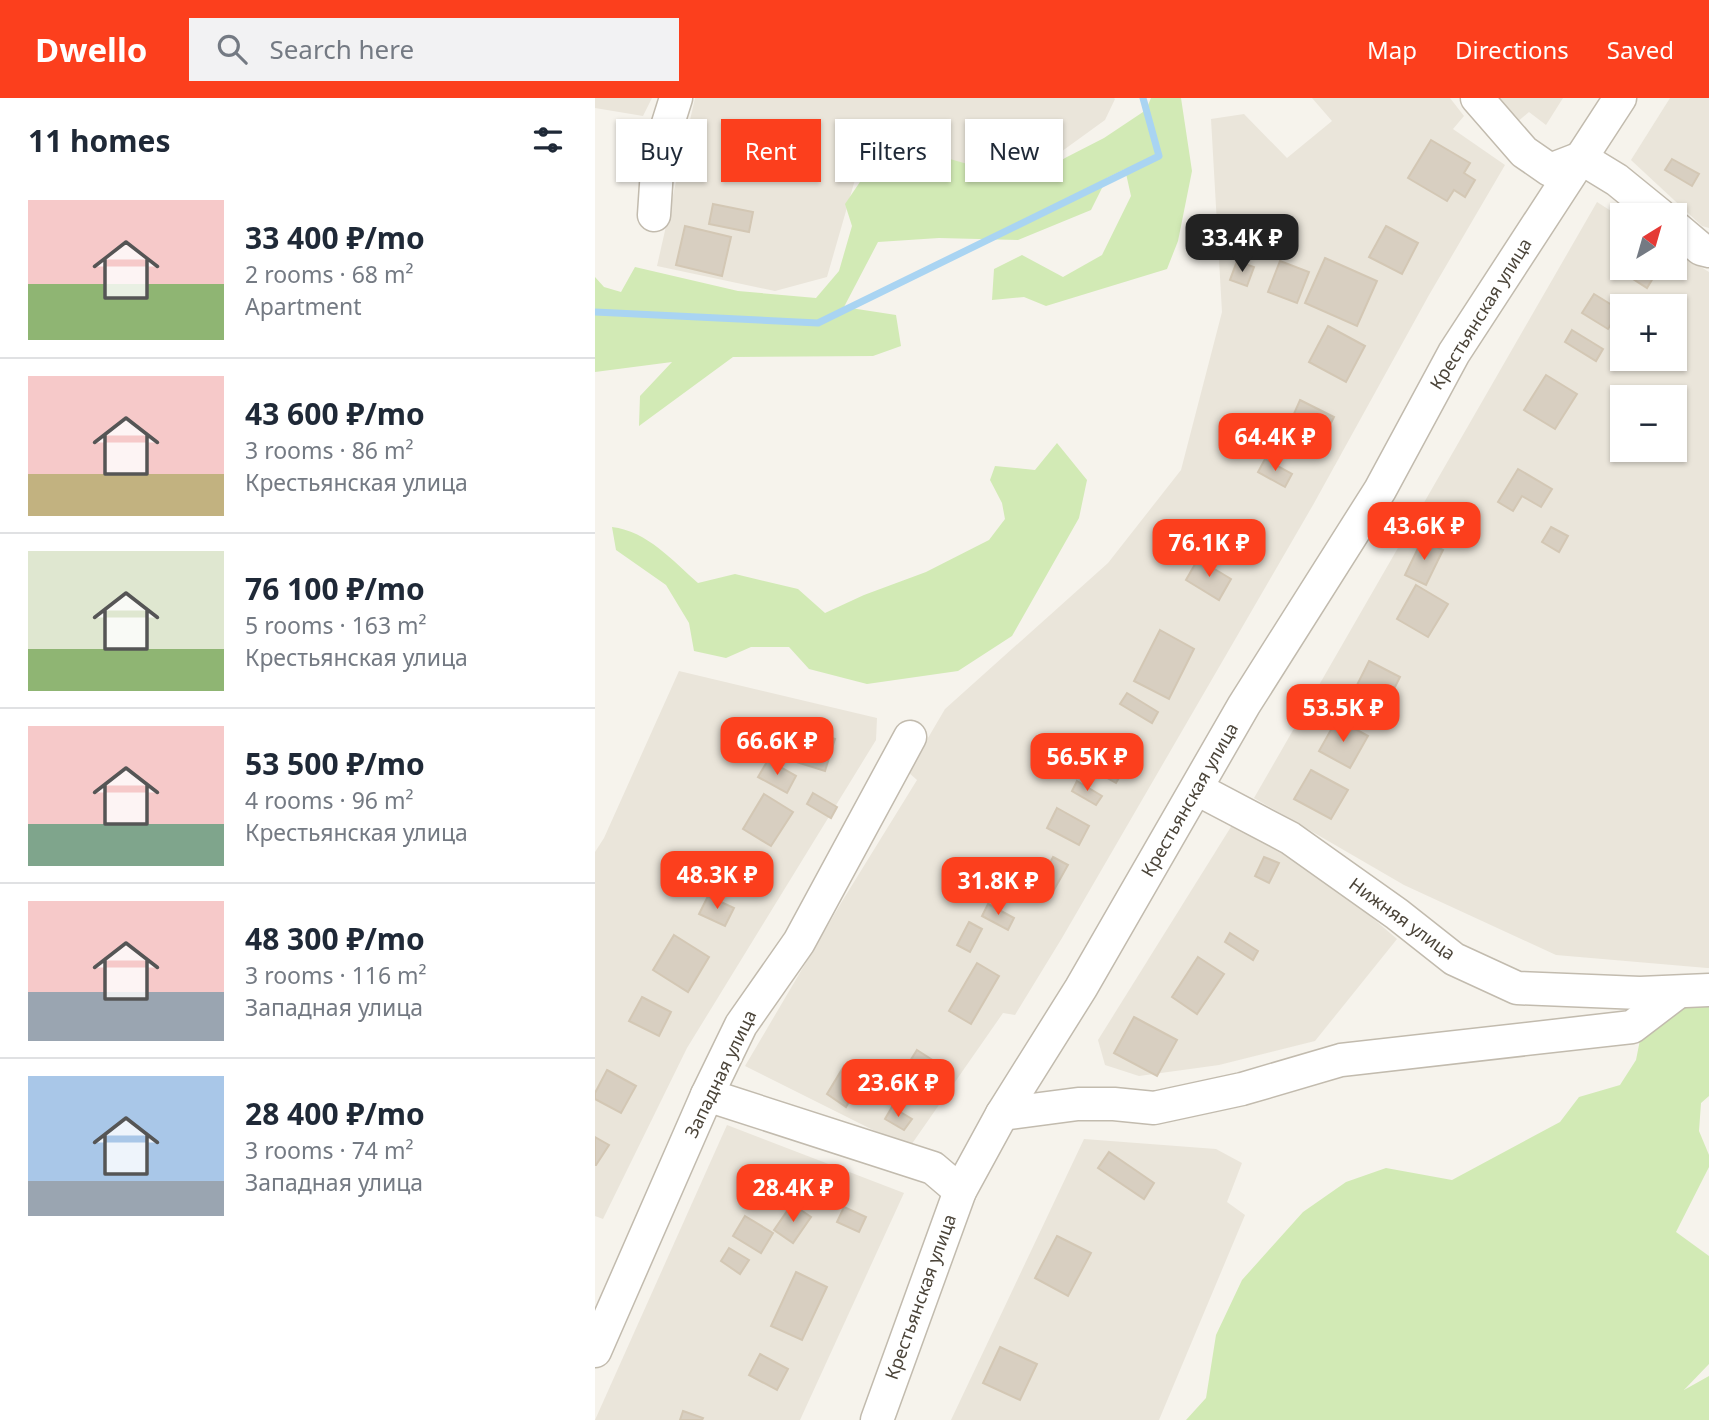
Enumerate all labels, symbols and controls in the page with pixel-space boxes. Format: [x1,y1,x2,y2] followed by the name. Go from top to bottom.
[189,18,679,81] search box
[35,27,147,72] text: Dwello
[213,30,251,68] icon: search
[269,31,414,67] text: Search here
[1367,33,1417,66] text: Map
[1455,33,1569,66] text: Directions
[1607,33,1674,66] text: Saved
[616,119,707,182] chip: Buy
[721,119,821,182] chip: Rent
[835,119,951,182] chip: Filters
[965,119,1063,182] chip: New
[28,120,171,161] text: 11 homes
[529,121,567,159] icon: filters
[1610,203,1687,280] north arrow
[1610,203,1687,462] map controls
[1177,214,1307,274] pin: 33.4K ₽
[245,217,425,258] text: 33 400 ₽/mo
[1202,221,1282,253] text: 33.4K ₽
[84,228,168,312] icon: home
[1424,233,1537,394] street label: Крестьянская улица
[245,258,414,290] text: 2 rooms · 68 m²
[245,290,362,322] text: Apartment
[1610,294,1687,371] button: +
[1610,385,1687,462] button: −
[245,393,425,434] text: 43 600 ₽/mo
[84,404,168,488] icon: home
[1210,414,1340,473] pin: 64.4K ₽
[1235,420,1315,452] text: 64.4K ₽
[245,434,414,466] text: 3 rooms · 86 m²
[245,466,468,498] text: Крестьянская улица
[1359,503,1489,562] pin: 43.6K ₽
[1384,509,1464,541] text: 43.6K ₽
[1144,519,1274,579] pin: 76.1K ₽
[1169,526,1249,558] text: 76.1K ₽
[245,568,425,609] text: 76 100 ₽/mo
[84,579,168,663] icon: home
[245,609,427,641] text: 5 rooms · 163 m²
[245,641,468,673] text: Крестьянская улица
[1278,684,1408,744] pin: 53.5K ₽
[1303,691,1383,723] text: 53.5K ₽
[712,718,842,777] pin: 66.6K ₽
[1135,718,1243,881] street label: Крестьянская улица
[737,724,817,756] text: 66.6K ₽
[1022,734,1152,793] pin: 56.5K ₽
[1047,740,1127,772] text: 56.5K ₽
[245,743,425,784] text: 53 500 ₽/mo
[84,754,168,838] icon: home
[245,784,414,816] text: 4 rooms · 96 m²
[245,816,468,848] text: Крестьянская улица
[652,852,782,911] pin: 48.3K ₽
[677,858,757,890] text: 48.3K ₽
[933,858,1063,917] pin: 31.8K ₽
[958,864,1038,896] text: 31.8K ₽
[1345,872,1461,965] street label: Нижняя улица
[245,918,425,959] text: 48 300 ₽/mo
[84,929,168,1013] icon: home
[245,959,427,991] text: 3 rooms · 116 m²
[245,991,423,1023] text: Западная улица
[679,1006,761,1141] street label: Западная улица
[833,1060,963,1119] pin: 23.6K ₽
[858,1066,938,1098] text: 23.6K ₽
[245,1093,425,1134] text: 28 400 ₽/mo
[84,1104,168,1188] icon: home
[245,1134,414,1166] text: 3 rooms · 74 m²
[728,1164,858,1224] pin: 28.4K ₽
[245,1166,423,1198] text: Западная улица
[753,1171,833,1203] text: 28.4K ₽
[879,1211,961,1383] street label: Крестьянская улица

